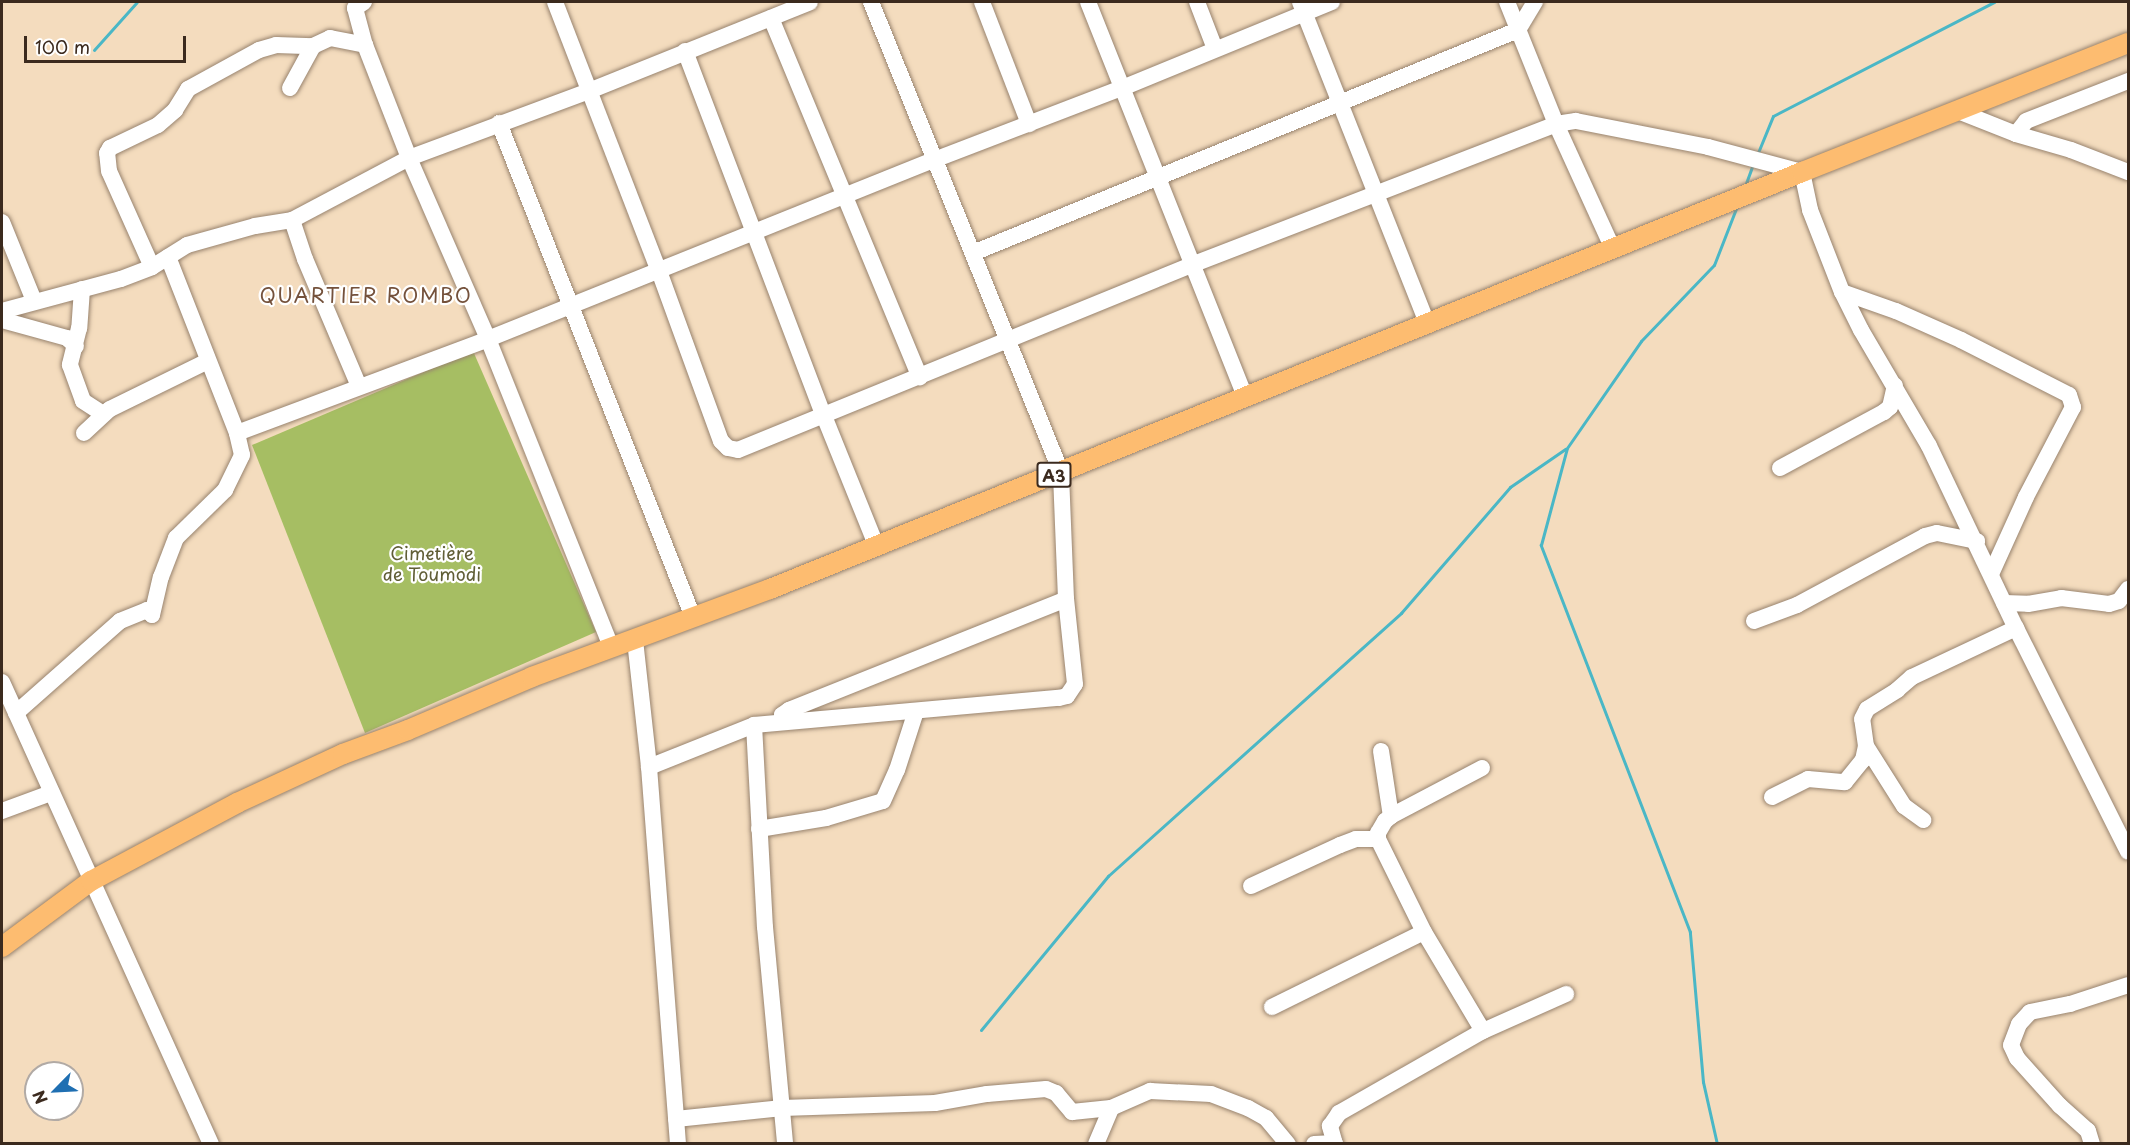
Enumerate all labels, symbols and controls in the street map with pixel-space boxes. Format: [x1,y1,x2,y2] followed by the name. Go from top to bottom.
[27,24,189,62] scale bar
[35,33,90,60] text: 100 m
[262,283,470,307] district label: QUARTIER ROMBO
[1036,462,1072,488] road number: A3
[383,543,481,586] park label: Cimetière de Toumodi
[24,1061,84,1121] north arrow
[26,1087,53,1108] text: N

